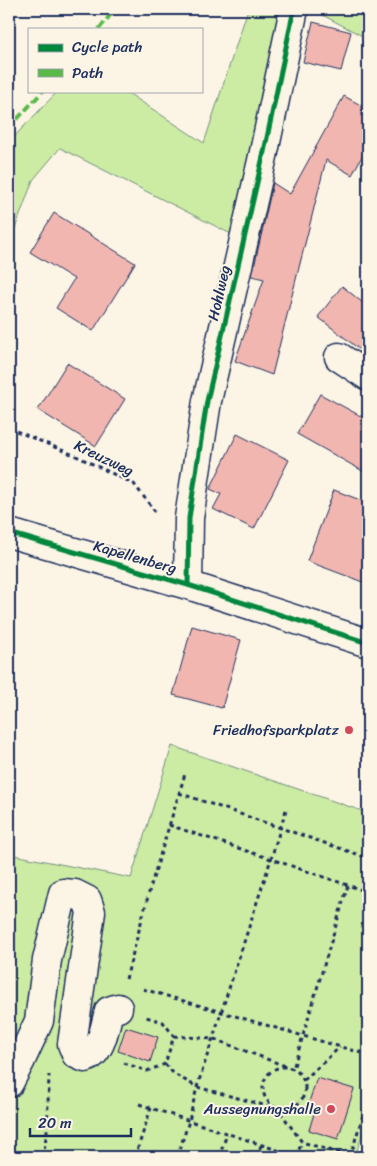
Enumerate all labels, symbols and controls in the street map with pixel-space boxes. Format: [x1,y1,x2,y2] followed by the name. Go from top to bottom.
[28,28,202,92] legend
[72,34,143,60] text: Cycle path
[72,60,103,86] text: Path
[200,262,238,323] street label: Hohlweg
[70,432,139,484] street label: Kreuzweg
[90,533,180,581] street label: Kapellenberg
[213,717,340,743] place label: Friedhofsparkplatz
[343,724,355,736] marker: Friedhofsparkplatz
[203,1096,321,1122] place label: Aussegnungshalle
[325,1103,337,1115] marker: Aussegnungshalle
[30,1106,131,1138] scale bar
[38,1110,72,1136] text: 20 m

